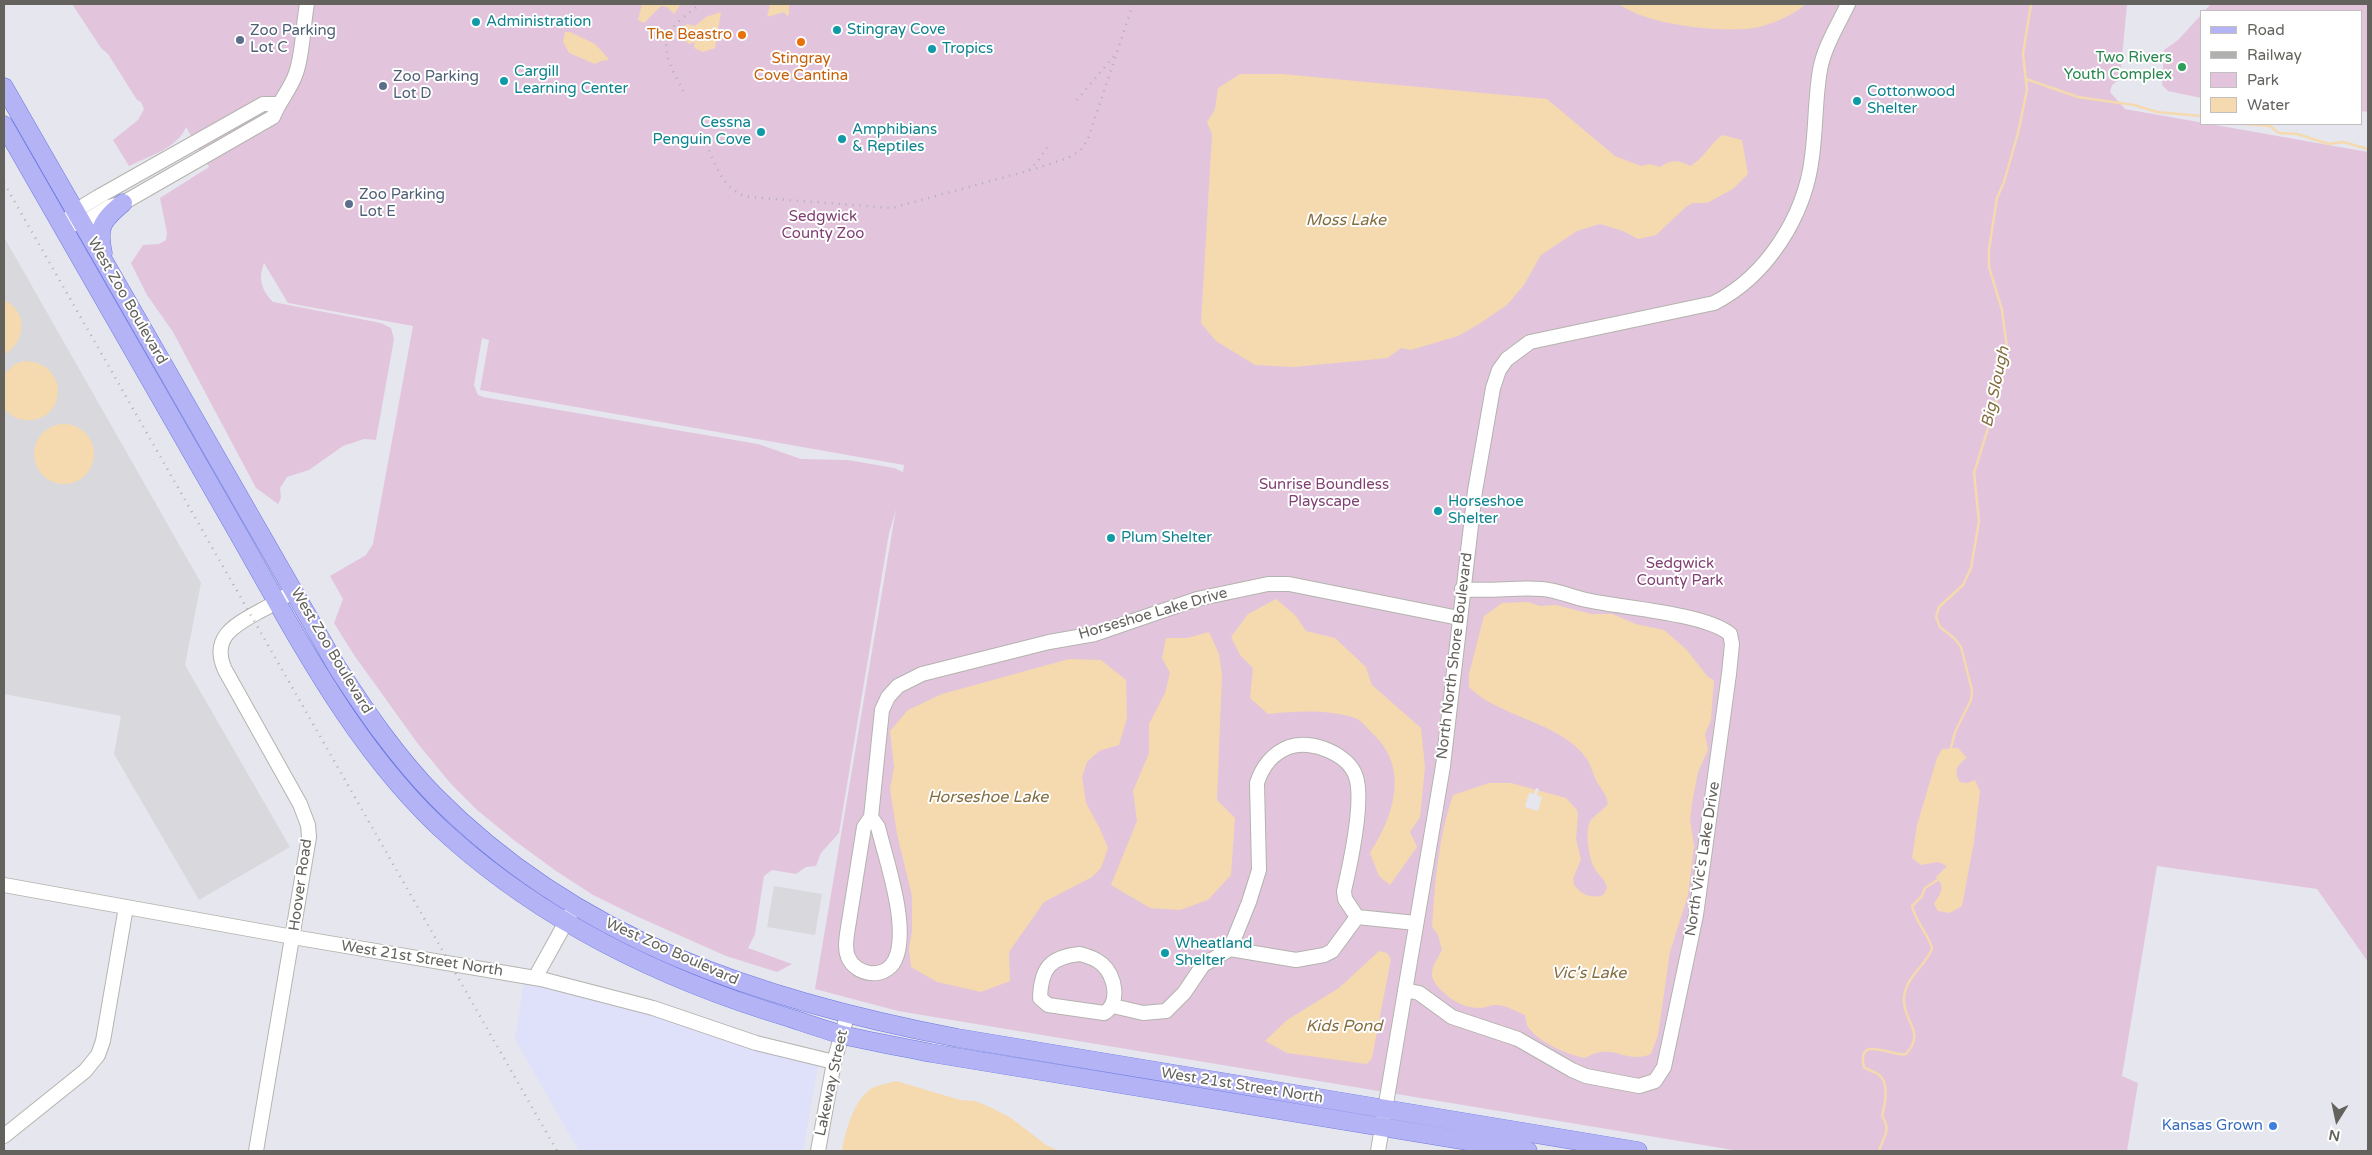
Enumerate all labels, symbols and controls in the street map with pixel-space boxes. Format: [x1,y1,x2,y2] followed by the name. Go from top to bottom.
[2200,10,2362,125] legend
[486,13,591,31] place label: Administration
[470,16,482,28] marker: Administration
[847,21,946,39] place label: Stingray Cove
[2247,21,2285,39] text: Road
[250,22,336,57] place label: Zoo Parking Lot C
[831,24,843,36] marker: Stingray Cove
[647,26,732,44] place label: The Beastro
[736,29,748,41] marker: The Beastro
[234,34,246,46] marker: Zoo Parking Lot C
[795,36,807,48] marker: Stingray Cove Cantina
[942,40,993,58] place label: Tropics
[926,43,938,55] marker: Tropics
[2247,46,2302,64] text: Railway
[2064,49,2172,84] place label: Two Rivers Youth Complex
[754,50,848,85] place label: Stingray Cove Cantina
[2176,61,2188,73] marker: Two Rivers Youth Complex
[514,63,628,98] place label: Cargill Learning Center
[393,68,479,103] place label: Zoo Parking Lot D
[2247,71,2279,89] text: Park
[498,75,510,87] marker: Cargill Learning Center
[377,80,389,92] marker: Zoo Parking Lot D
[1867,83,1955,118] place label: Cottonwood Shelter
[1851,95,1863,107] marker: Cottonwood Shelter
[2247,96,2290,114] text: Water
[653,114,751,149] place label: Cessna Penguin Cove
[852,121,937,156] place label: Amphibians & Reptiles
[755,126,767,138] marker: Cessna Penguin Cove
[836,133,848,145] marker: Amphibians & Reptiles
[359,186,445,221] place label: Zoo Parking Lot E
[343,198,355,210] marker: Zoo Parking Lot E
[782,208,864,243] park label: Sedgwick County Zoo
[1306,211,1386,231] water label: Moss Lake
[83,234,171,368] street label: West Zoo Boulevard
[1978,345,2014,429] water label: Big Slough
[1259,476,1389,511] park label: Sunrise Boundless Playscape
[1448,493,1524,528] place label: Horseshoe Shelter
[1432,505,1444,517] marker: Horseshoe Shelter
[1121,529,1212,547] place label: Plum Shelter
[1105,532,1117,544] marker: Plum Shelter
[1433,552,1477,760] street label: North North Shore Boulevard
[1636,555,1724,590] park label: Sedgwick County Park
[1077,584,1229,644] street label: Horseshoe Lake Drive
[286,585,376,717] street label: West Zoo Boulevard
[1682,780,1724,938] street label: North Vic's Lake Drive
[928,788,1048,808] water label: Horseshoe Lake
[286,838,316,932] street label: Hoover Road
[603,915,741,989] street label: West Zoo Boulevard
[1175,935,1253,970] place label: Wheatland Shelter
[340,937,504,981] street label: West 21st Street North
[1159,947,1171,959] marker: Wheatland Shelter
[1552,964,1626,984] water label: Vic's Lake
[1306,1017,1382,1037] water label: Kids Pond
[812,1028,852,1138] street label: Lakeway Street
[1160,1064,1324,1108] street label: West 21st Street North
[2312,1095,2362,1145] north arrow
[2162,1117,2263,1135] place label: Kansas Grown
[2267,1120,2279,1132] marker: Kansas Grown
[2327,1126,2341,1145] text: N

